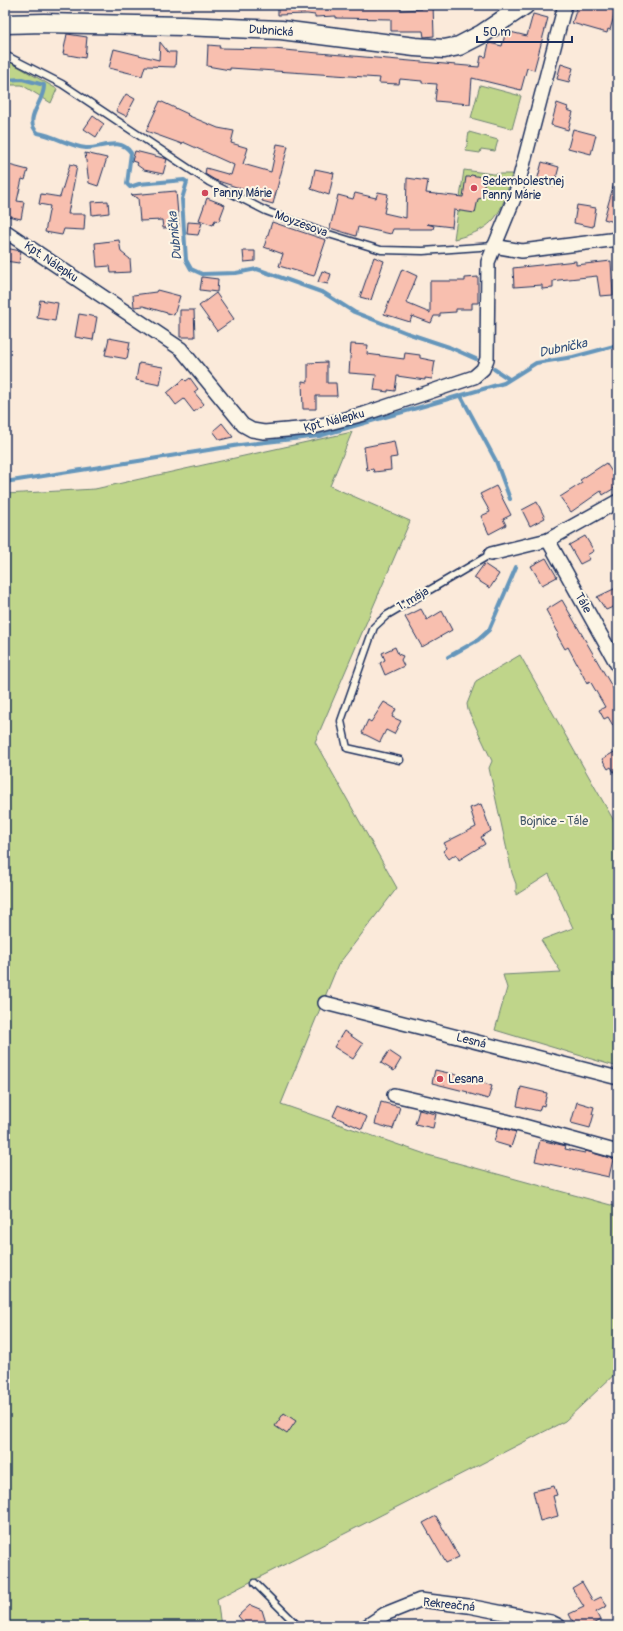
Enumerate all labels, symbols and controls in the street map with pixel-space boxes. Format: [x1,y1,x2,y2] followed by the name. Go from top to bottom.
[477,18,572,44] scale bar
[248,22,294,40] street label: Dubnická
[483,25,511,40] text: 50 m
[482,174,564,203] place label: Sedembolestnej Panny Márie
[469,183,479,193] marker: Sedembolestnej Panny Márie
[213,186,272,201] place label: Panny Márie
[200,188,210,198] marker: Panny Márie
[273,208,330,241] street label: Moyzesova
[164,210,186,261] water label: Dubnička
[21,238,81,286] street label: Kpt. Nálepku
[538,335,589,361] water label: Dubnička
[302,406,366,436] street label: Kpt. Nálepku
[394,584,432,614] street label: 1. mája
[571,590,595,616] street label: Tále
[520,814,588,829] park label: Bojnice - Tále
[454,1030,488,1052] street label: Lesná
[448,1072,484,1087] place label: Lesana
[435,1074,445,1084] marker: Lesana
[422,1595,476,1615] street label: Rekreačná

